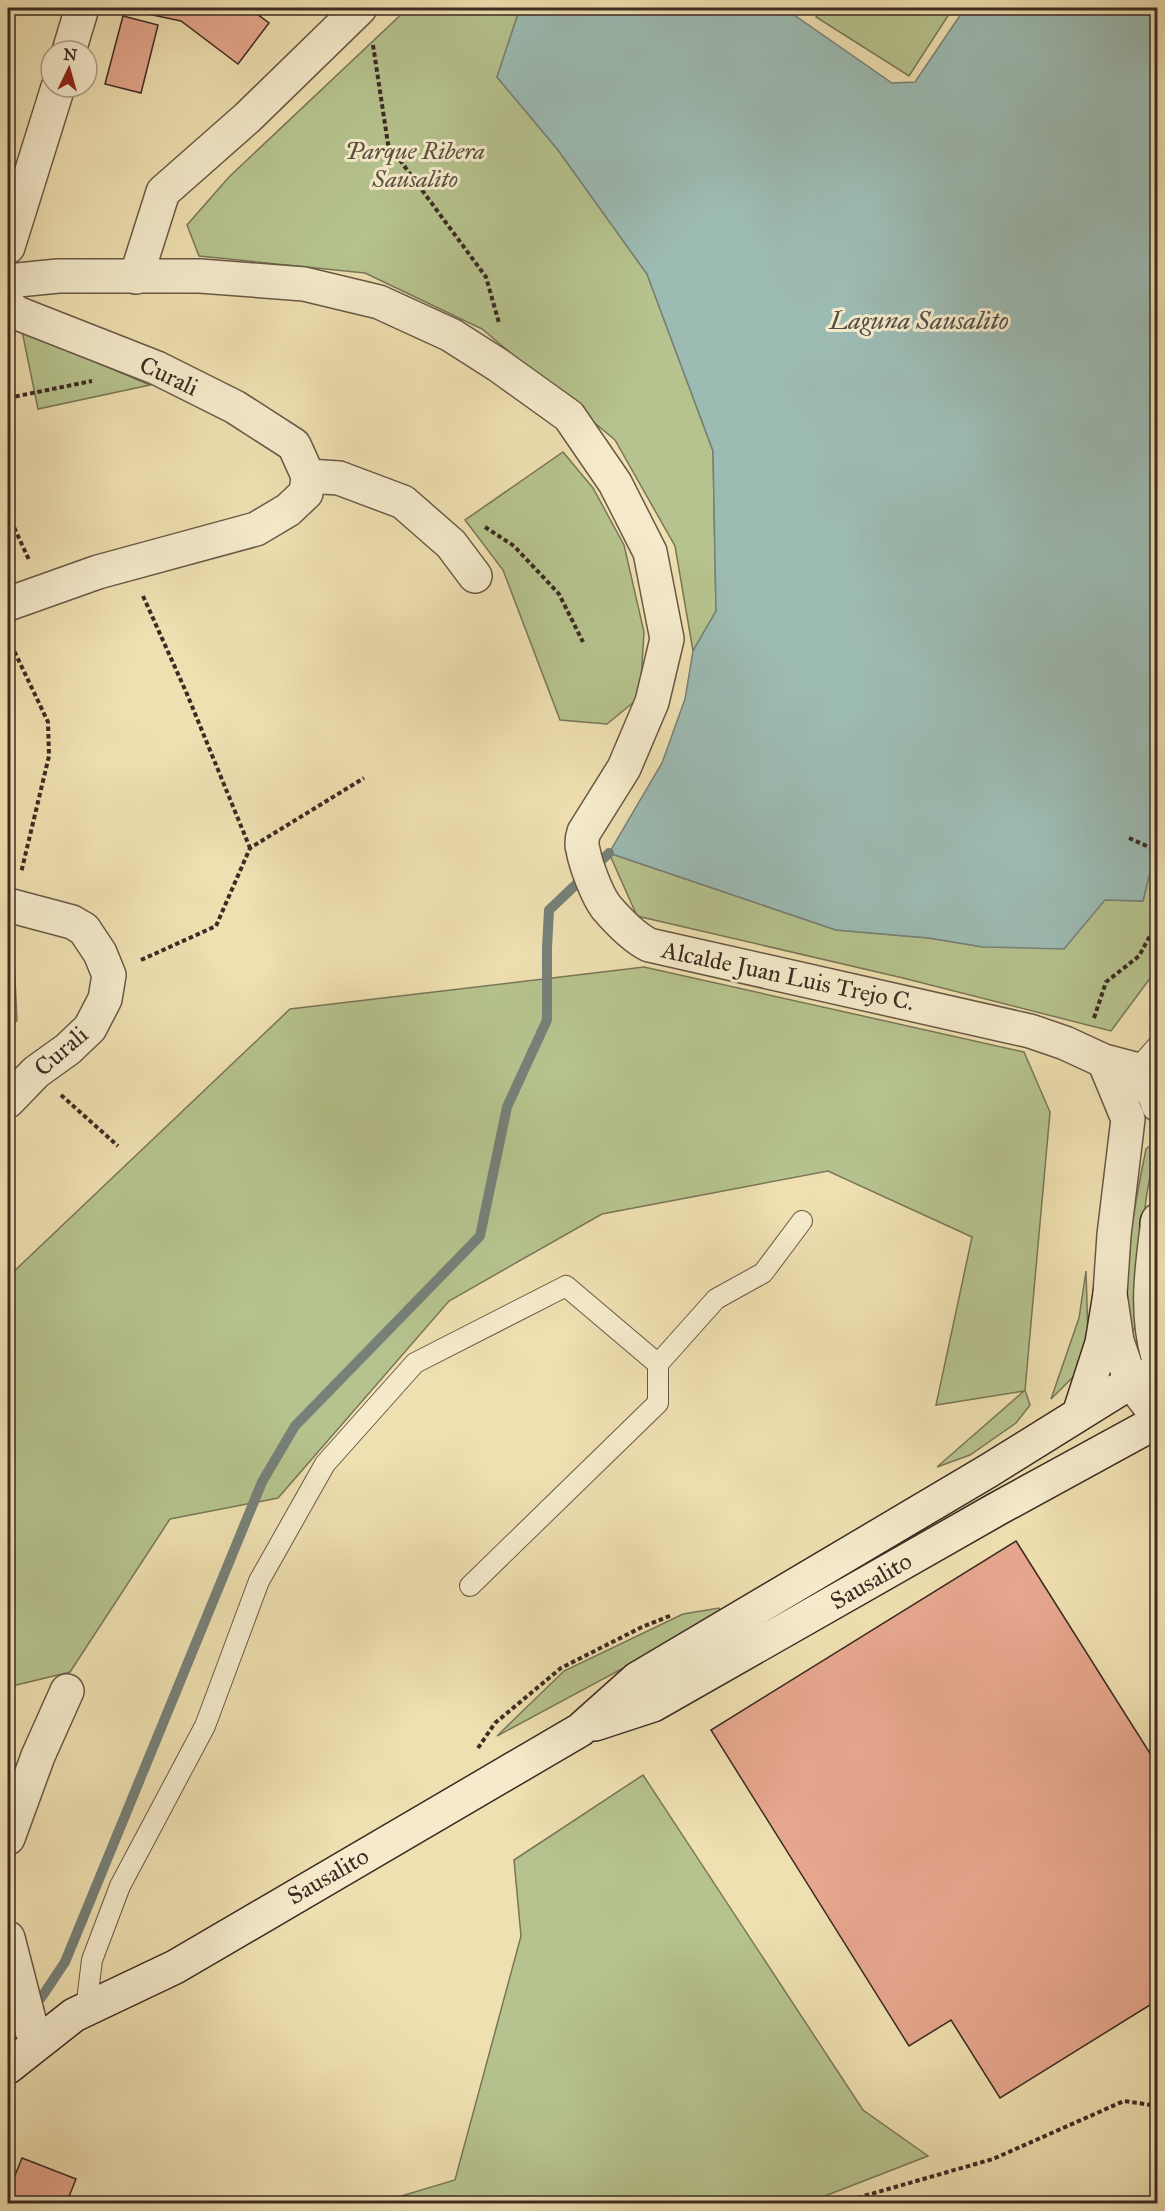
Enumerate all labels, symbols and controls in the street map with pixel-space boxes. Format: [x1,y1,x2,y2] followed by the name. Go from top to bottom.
[39,39,99,99] north arrow
[63,44,78,65] text: N
[345,136,485,194] park label: Parque Ribera Sausalito
[828,304,1009,336] water label: Laguna Sausalito
[135,349,204,403] street label: Curali
[658,934,917,1017] street label: Alcalde Juan Luis Trejo C.
[28,1019,94,1082] street label: Curali
[825,1546,917,1616] street label: Sausalito
[282,1841,374,1911] street label: Sausalito

